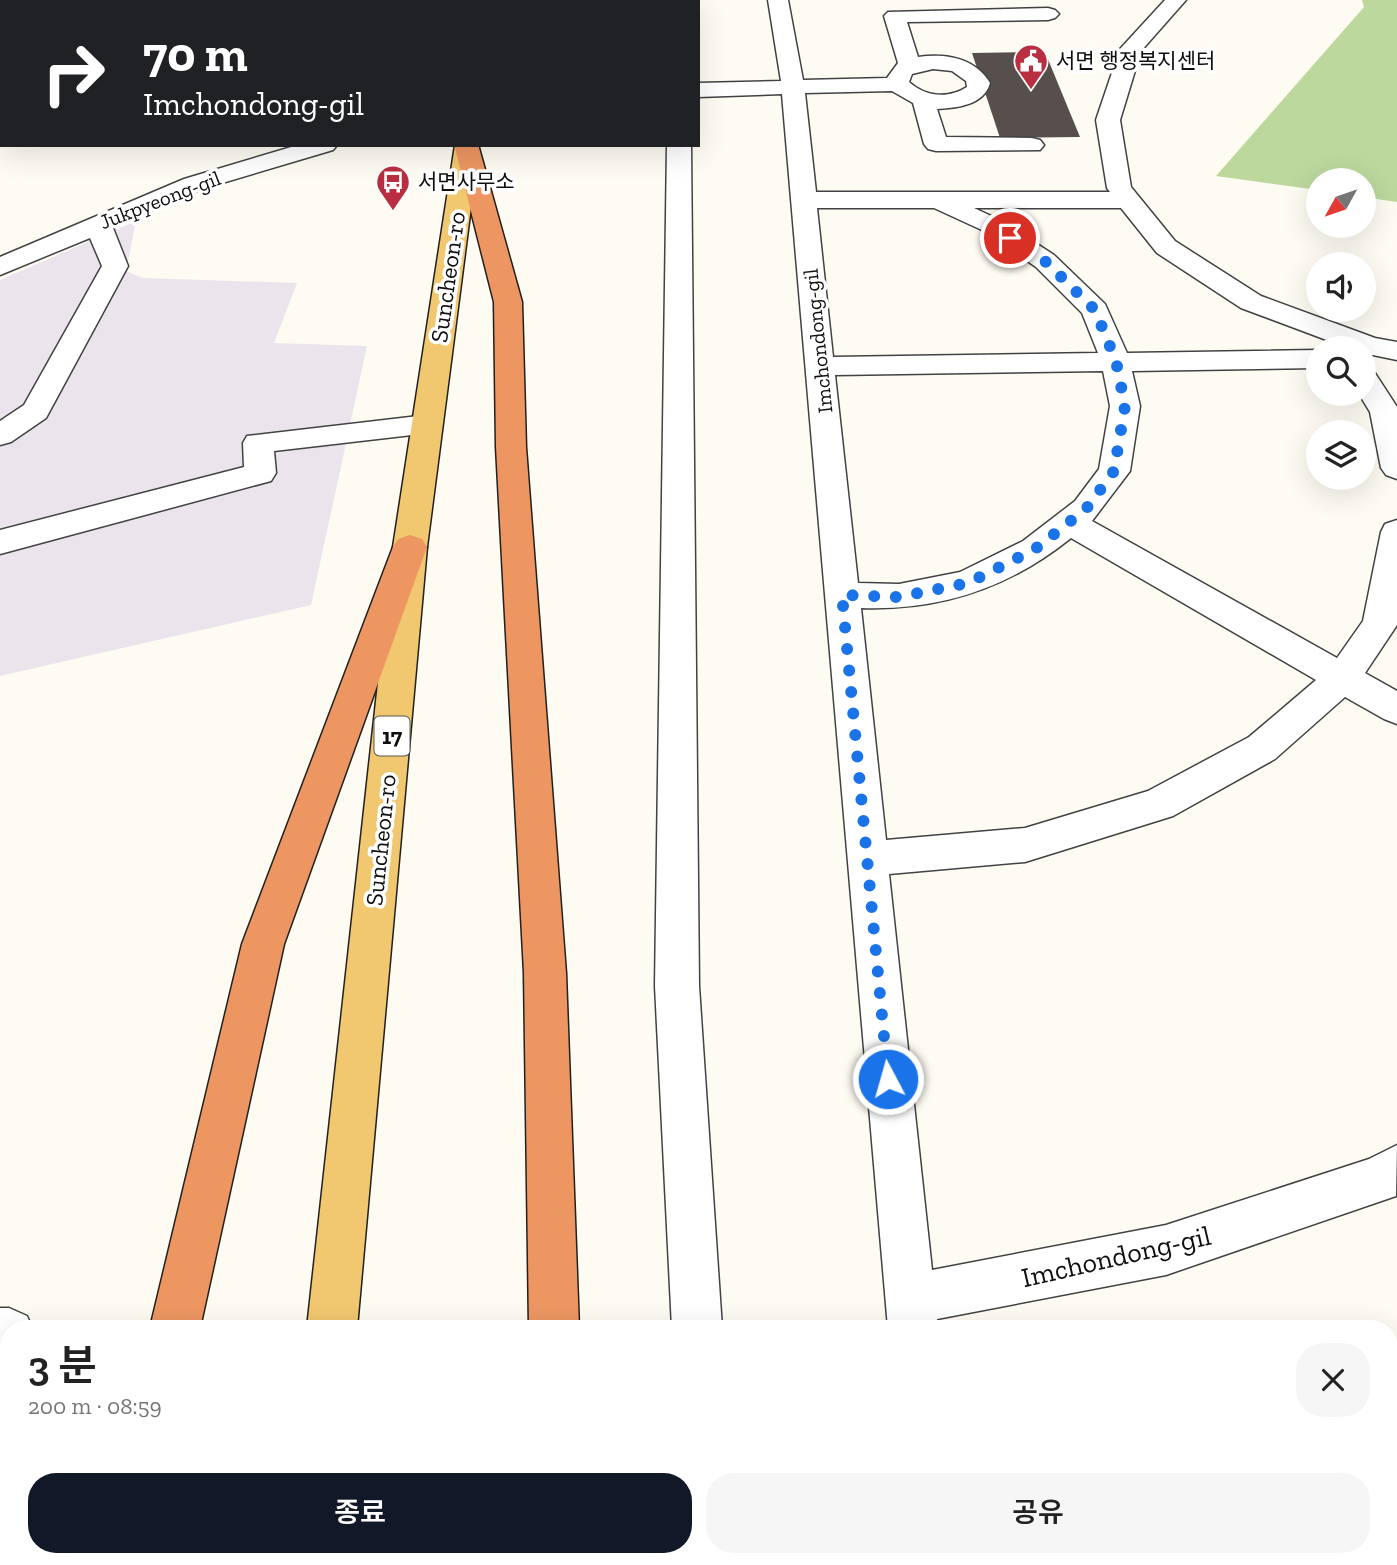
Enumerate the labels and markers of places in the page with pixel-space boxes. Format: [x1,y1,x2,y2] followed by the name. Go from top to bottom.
[1012,42,1050,91] public building icon: 서면 행정복지센터
[1056,48,1215,73] place label: 서면 행정복지센터
[374,163,412,212] bus stop icon: 서면사무소
[418,169,515,194] place label: 서면사무소
[980,208,1040,268] pin

